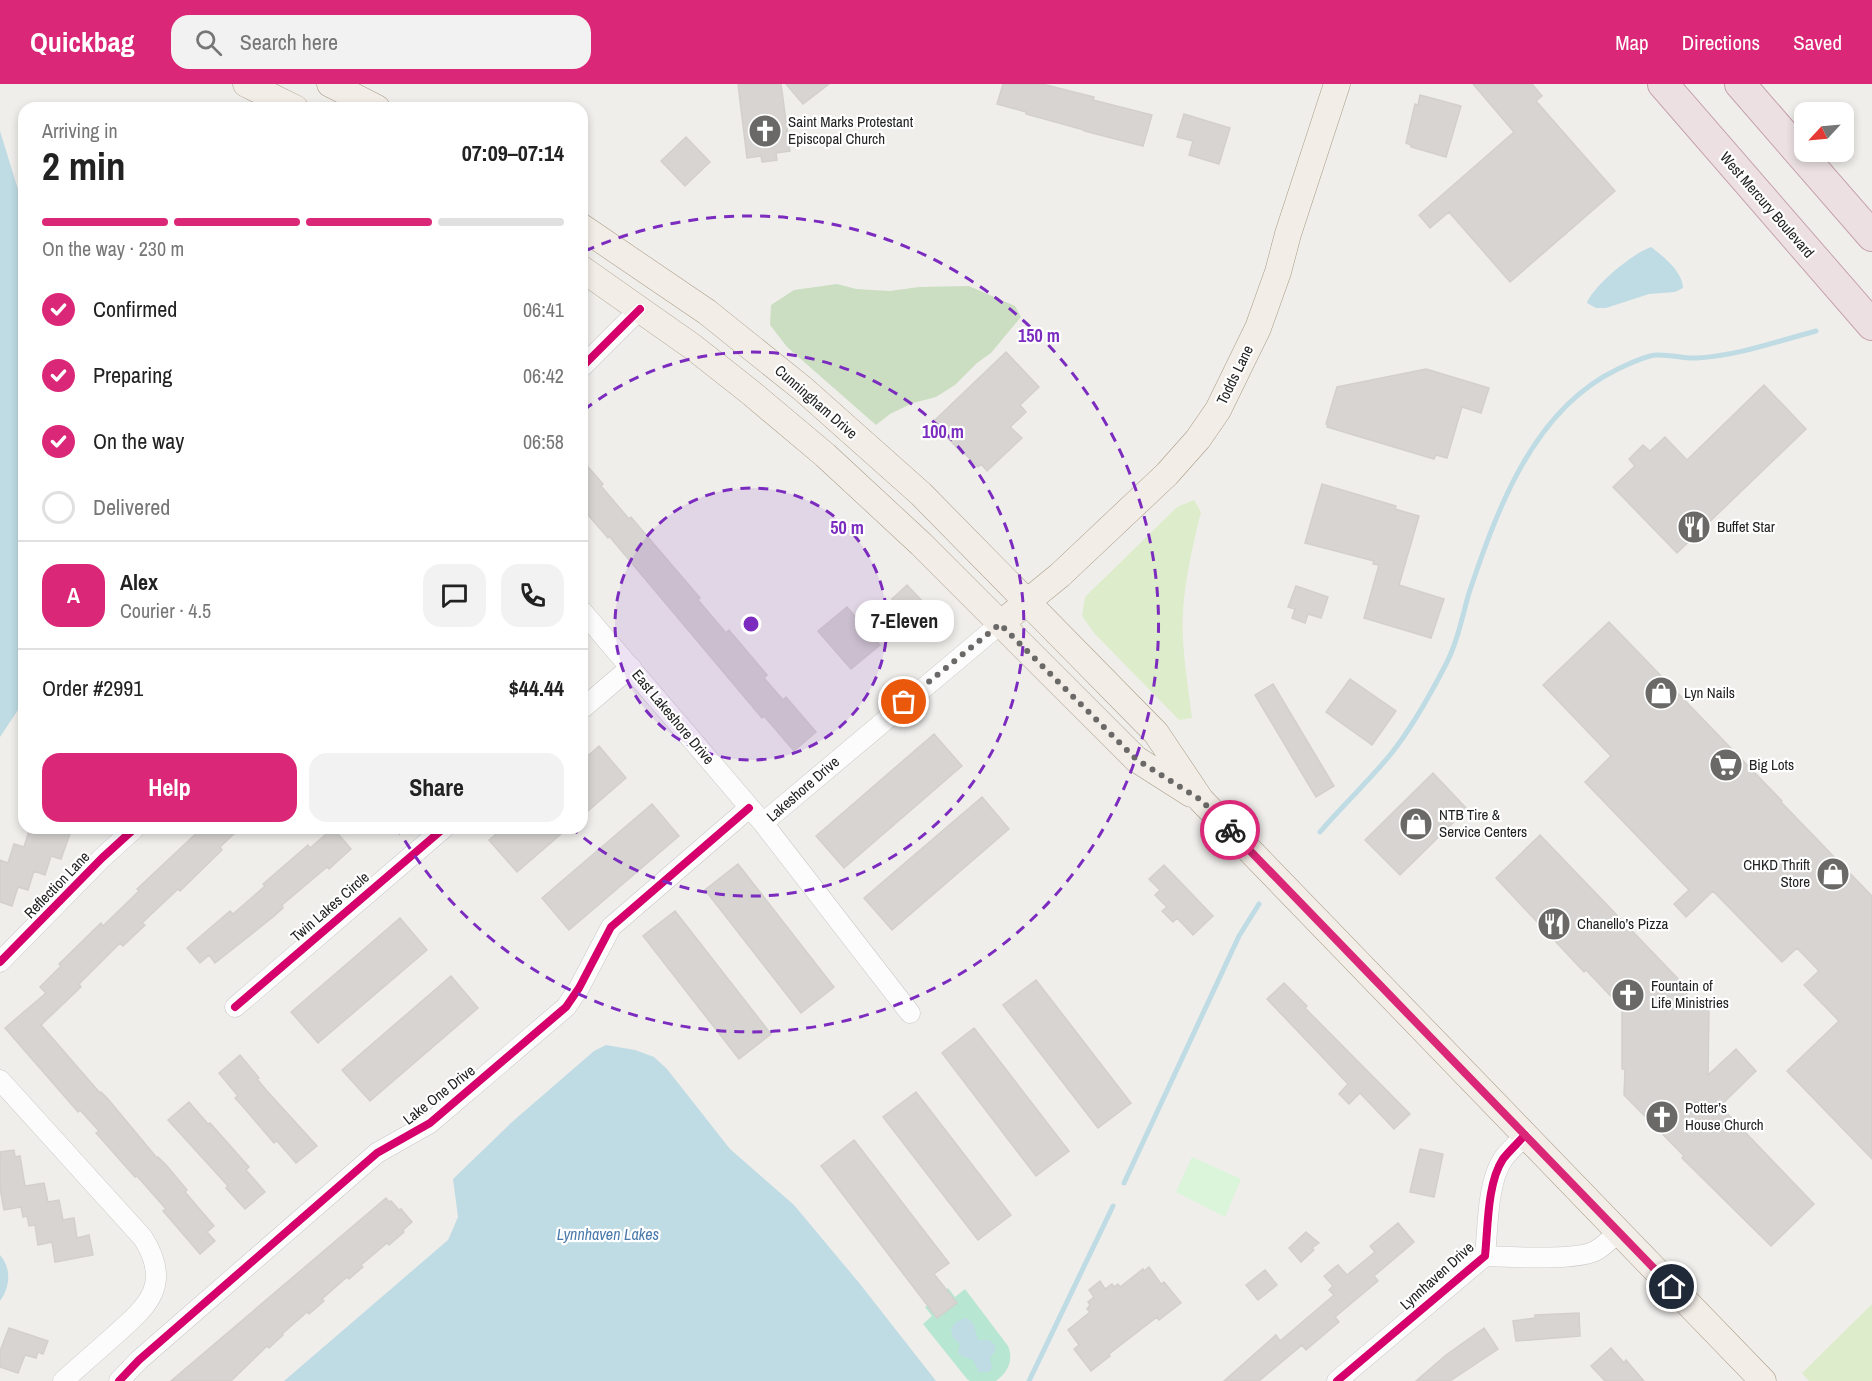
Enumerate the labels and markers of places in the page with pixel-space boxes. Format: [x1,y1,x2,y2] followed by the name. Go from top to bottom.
[788,111,914,149] place label: Saint Marks Protestant Episcopal Church
[747,113,783,149] church icon: Saint Marks Protestant Episcopal Church
[1676,509,1712,545] restaurant icon: Buffet Star
[1717,516,1775,537] place label: Buffet Star
[854,600,954,642] callout: 7-Eleven
[741,614,761,634] centre of rings
[1643,675,1679,711] shop icon: Lyn Nails
[878,676,929,727] pin
[1684,682,1735,703] place label: Lyn Nails
[1708,747,1744,783] supermarket icon: Big Lots
[1749,754,1794,775] place label: Big Lots
[1439,804,1527,842] place label: NTB Tire & Service Centers
[1398,806,1434,842] shop icon: NTB Tire & Service Centers
[1743,854,1811,892] place label: CHKD Thrift Store
[1815,856,1851,892] shop icon: CHKD Thrift Store
[1536,906,1572,942] restaurant icon: Chanello’s Pizza
[1577,913,1669,934] place label: Chanello’s Pizza
[1651,975,1729,1013] place label: Fountain of Life Ministries
[1610,977,1646,1013] church icon: Fountain of Life Ministries
[1685,1097,1764,1135] place label: Potter’s House Church
[1644,1099,1680,1135] church icon: Potter’s House Church
[1646,1261,1697,1312] pin

